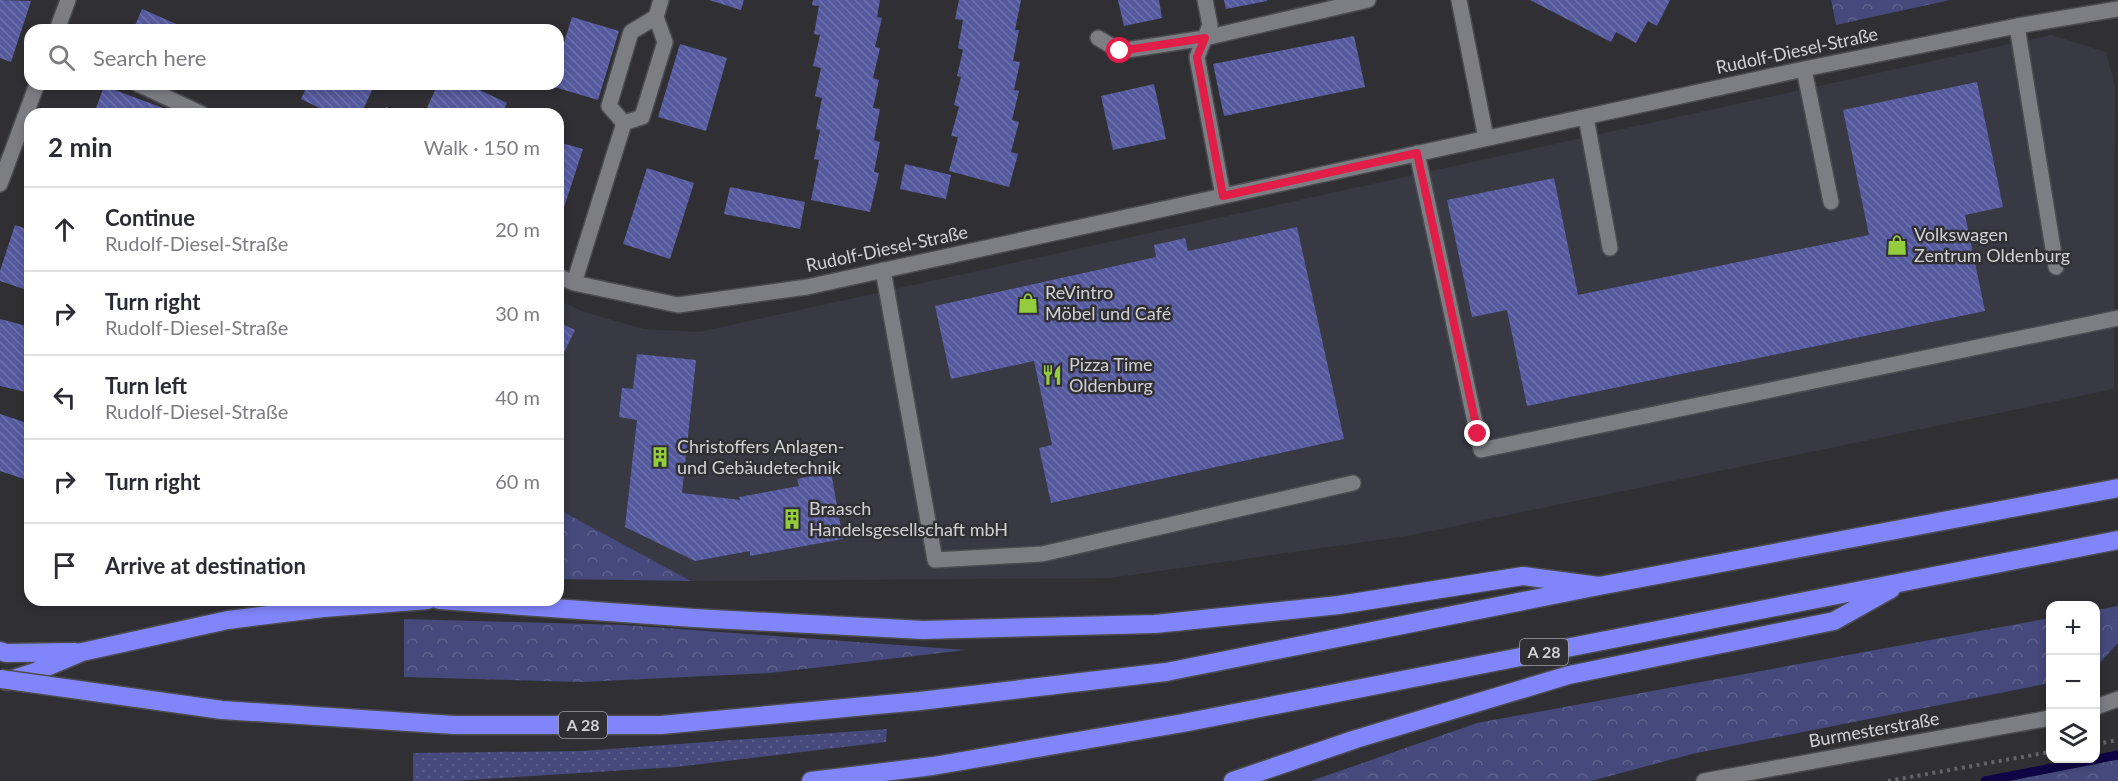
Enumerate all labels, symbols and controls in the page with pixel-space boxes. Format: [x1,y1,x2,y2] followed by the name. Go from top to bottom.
[1714,22,1880,78] street label: Rudolf-Diesel-Straße
[24,24,564,90] search box
[1106,37,1132,63] route start
[45,41,78,74] icon: search
[93,44,206,71] text: Search here
[48,131,112,163] text: 2 min
[424,135,540,159] text: Walk · 150 m
[105,204,195,231] text: Continue
[48,213,81,246] icon: ahead
[495,217,540,241] text: 20 m
[804,220,970,276] street label: Rudolf-Diesel-Straße
[1914,223,2070,266] place label: Volkswagen Zentrum Oldenburg
[105,231,288,255] text: Rudolf-Diesel-Straße
[1885,233,1909,257] shop icon: Volkswagen Zentrum Oldenburg
[1045,281,1171,324] place label: ReVintro Möbel und Café
[105,288,200,315] text: Turn right
[1016,291,1040,315] shop icon: ReVintro Möbel und Café
[48,297,81,330] icon: right
[495,301,540,325] text: 30 m
[105,315,288,339] text: Rudolf-Diesel-Straße
[1069,353,1153,396] place label: Pizza Time Oldenburg
[1040,363,1064,387] restaurant icon: Pizza Time Oldenburg
[105,372,187,399] text: Turn left
[48,381,81,414] icon: left
[495,385,540,409] text: 40 m
[105,399,288,423] text: Rudolf-Diesel-Straße
[1464,420,1490,446] route end
[677,435,844,478] place label: Christoffers Anlagen- und Gebäudetechnik
[648,445,672,469] building icon: Christoffers Anlagen- und Gebäudetechnik
[48,465,81,498] icon: right
[105,468,200,495] text: Turn right
[495,469,540,493] text: 60 m
[809,497,1008,540] place label: Braasch Handelsgesellschaft mbH
[780,507,804,531] building icon: Braasch Handelsgesellschaft mbH
[48,549,81,582] icon: arrive
[105,552,306,579] text: Arrive at destination
[2046,601,2100,763] map controls
[2046,601,2100,655] button: +
[1520,639,1568,665] road number: A 28
[2046,655,2100,709] button: −
[1807,707,1941,751] street label: Burmesterstraße
[2046,709,2100,763] button: layers
[559,712,607,738] road number: A 28

